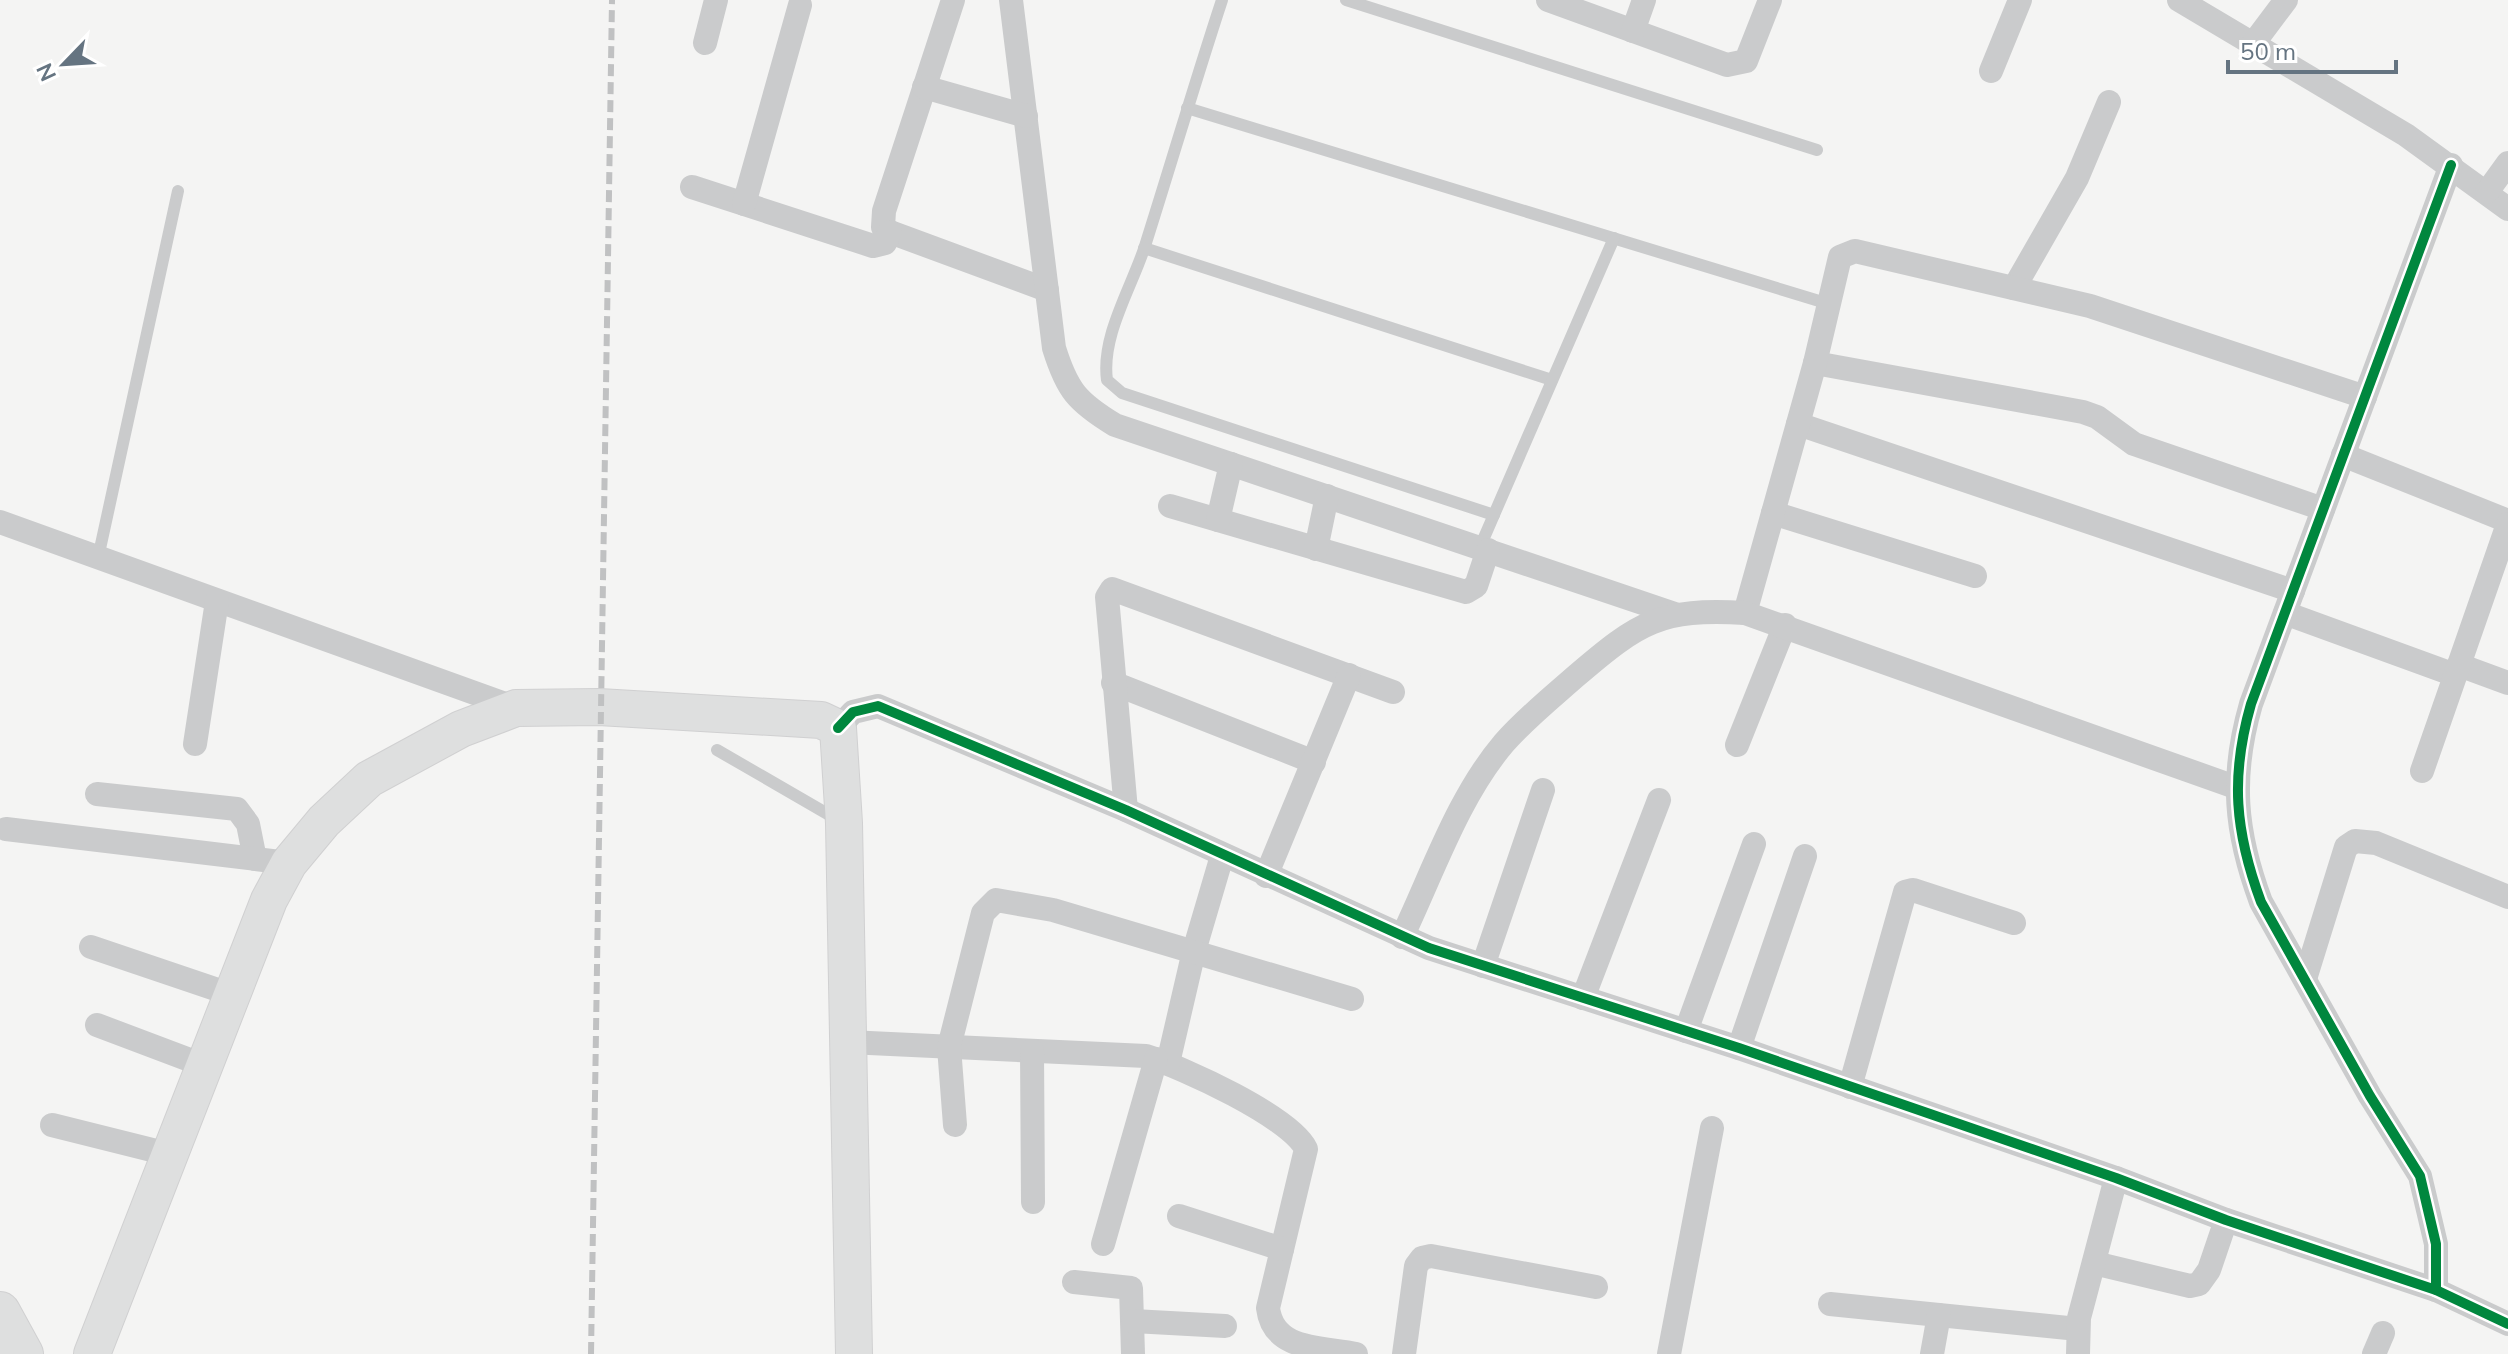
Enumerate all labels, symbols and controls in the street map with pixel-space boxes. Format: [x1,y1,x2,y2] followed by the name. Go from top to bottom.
[24,24,104,104] north arrow
[2228,24,2396,74] scale bar
[2240,36,2296,66] text: 50 m
[30,59,62,86] text: N

